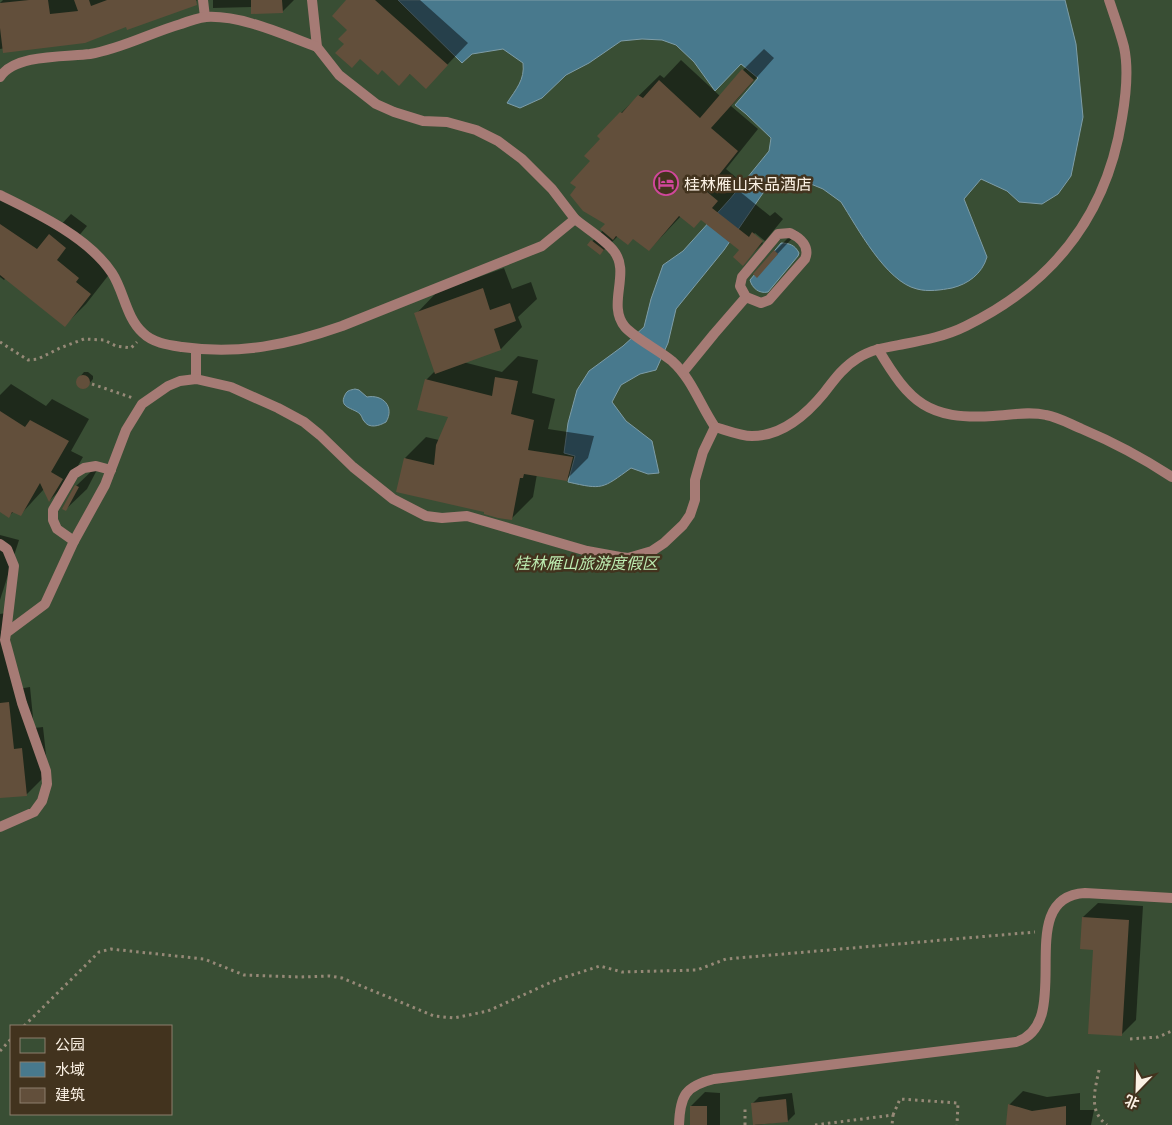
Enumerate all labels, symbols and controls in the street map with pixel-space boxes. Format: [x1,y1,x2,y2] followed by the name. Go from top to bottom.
[653,170,679,196] hotel icon: 桂林雁山宋品酒店
[684,171,812,195] place label: 桂林雁山宋品酒店
[514,550,660,574] park label: 桂林雁山旅游度假区
[10,1025,172,1115] legend
[55,1033,85,1054] text: 公园
[55,1058,85,1079] text: 水域
[1112,1065,1162,1115] north arrow
[55,1083,85,1104] text: 建筑
[1121,1091,1142,1115] text: 北

